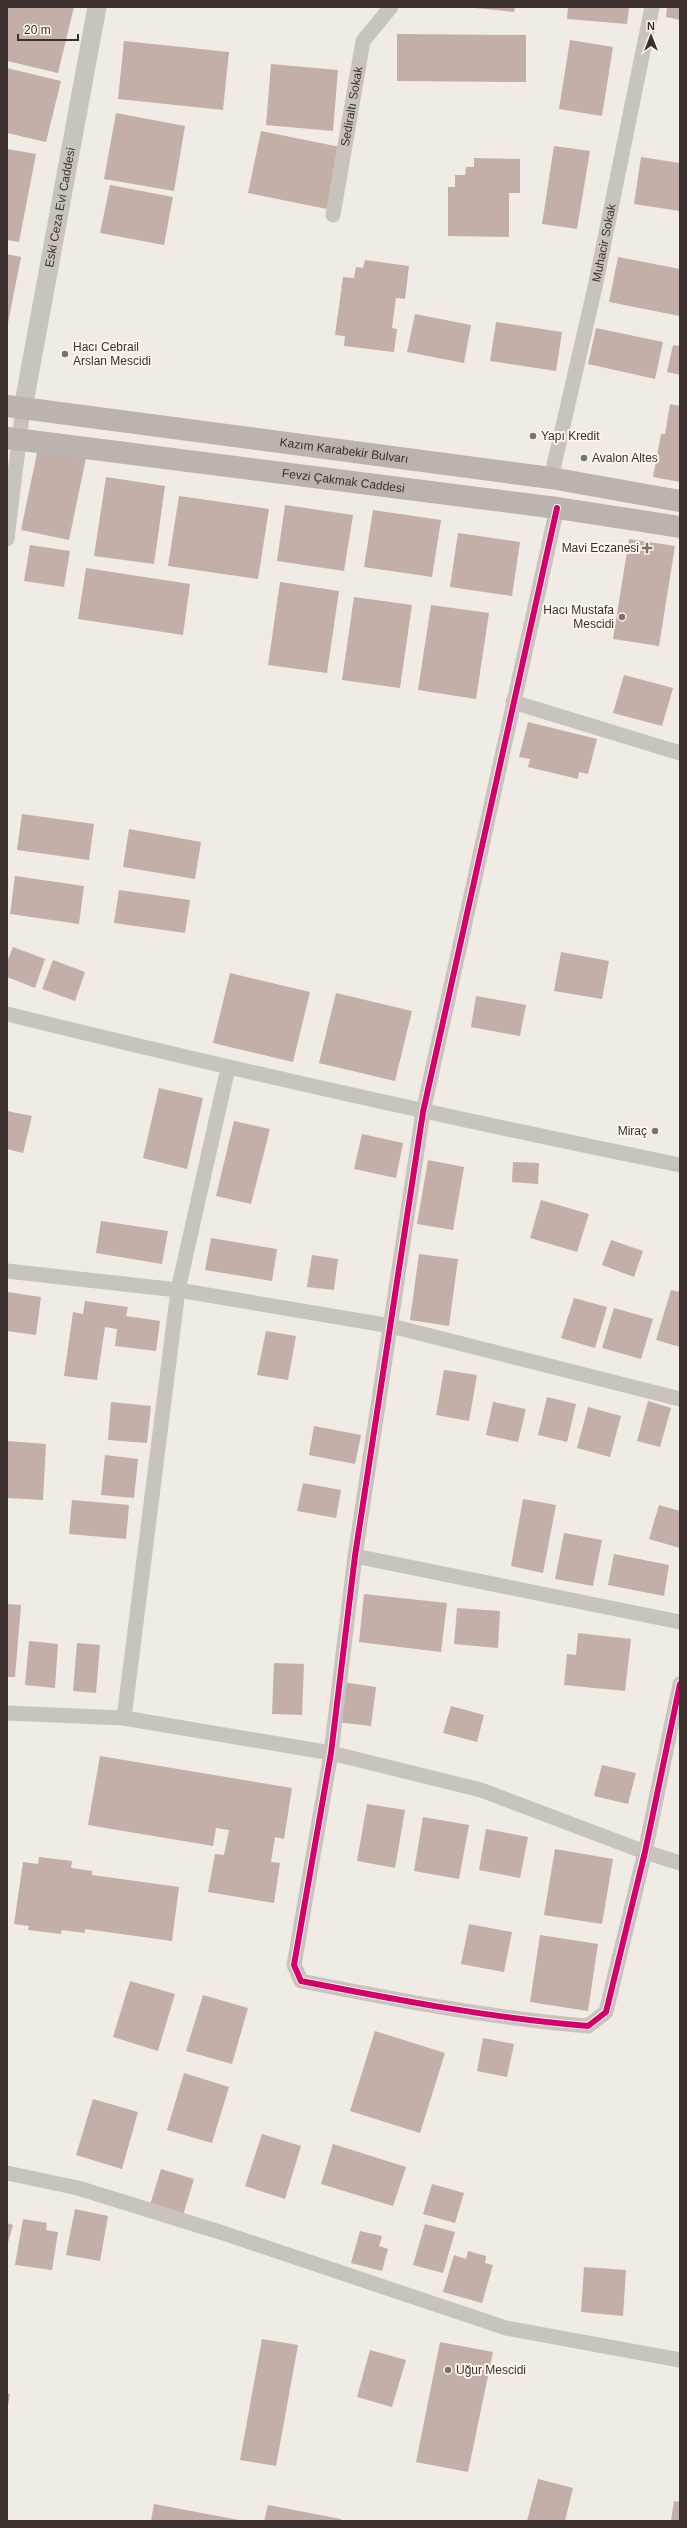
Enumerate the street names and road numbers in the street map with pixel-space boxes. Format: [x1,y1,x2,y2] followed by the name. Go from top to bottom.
[338,65,366,148] street label: Sediraltı Sokak
[42,146,78,268] street label: Eski Ceza Evi Caddesi
[589,202,619,283] street label: Muhacir Sokak
[279,435,409,466] street label: Kazım Karabekir Bulvarı
[281,466,405,496] street label: Fevzi Çakmak Caddesi

